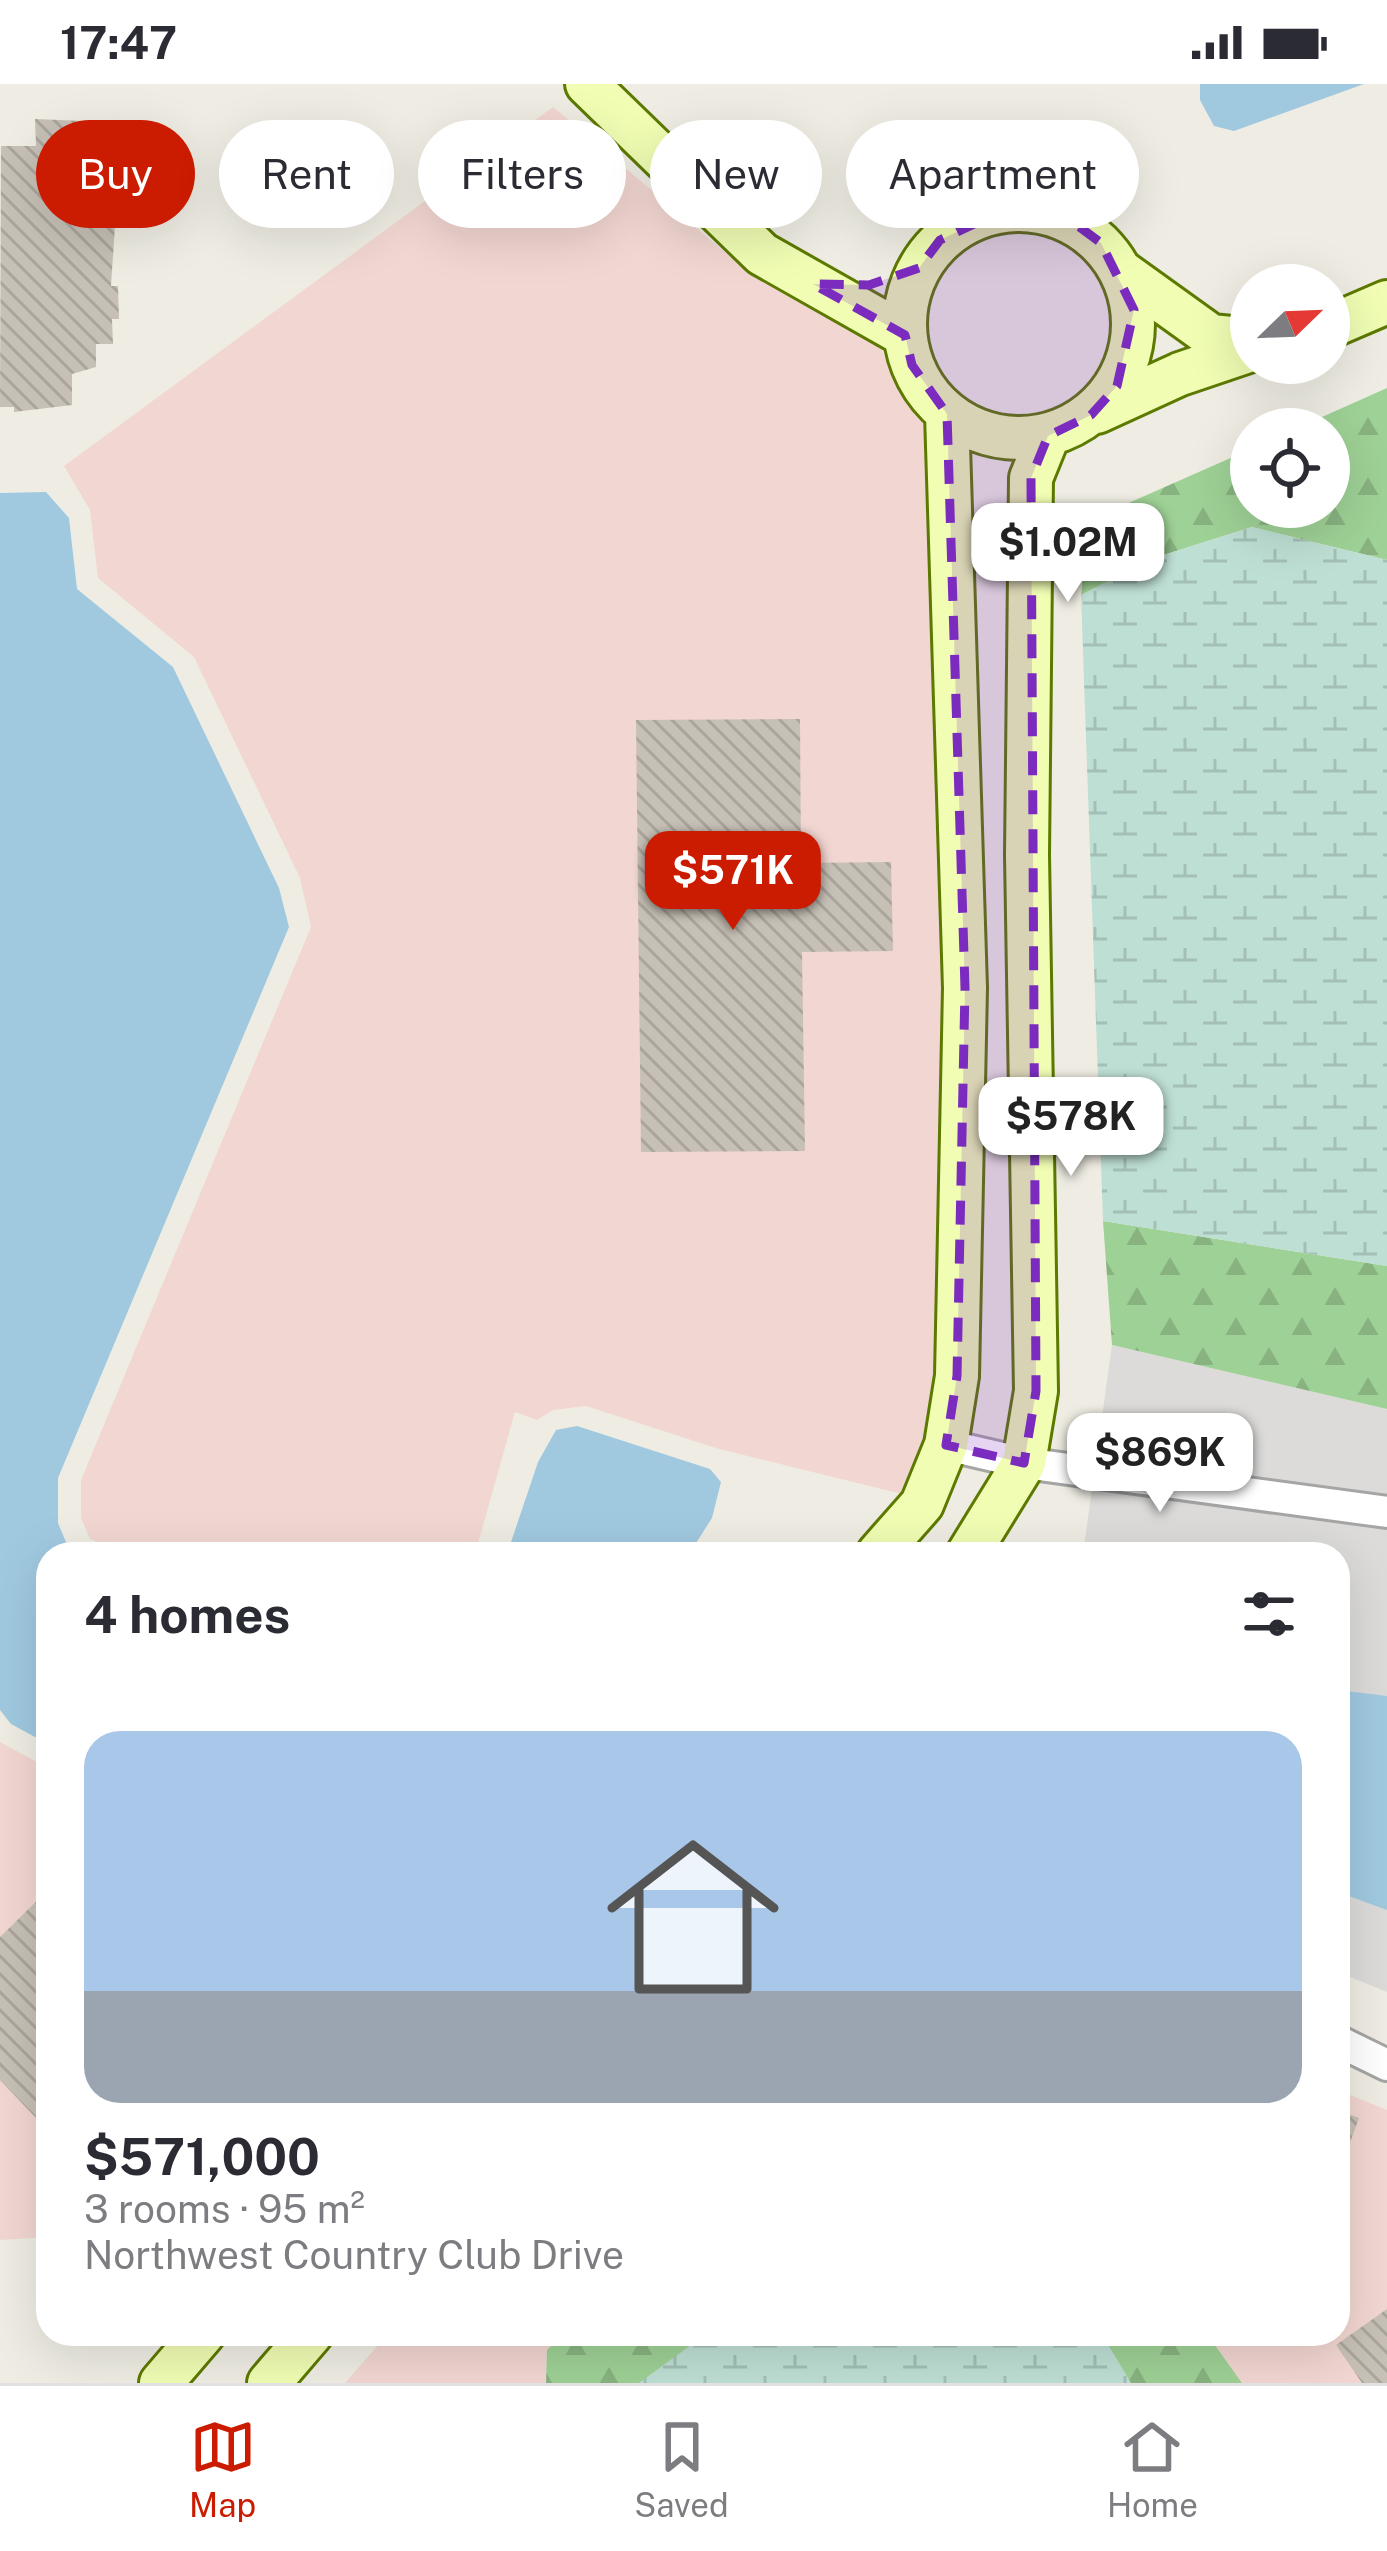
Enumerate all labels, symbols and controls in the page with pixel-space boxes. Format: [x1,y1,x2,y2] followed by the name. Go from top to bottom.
[60,16,177,69] text: 17:47
[36,120,195,228] chip: Buy
[219,120,394,228] chip: Rent
[418,120,626,228] chip: Filters
[650,120,822,228] chip: New
[846,120,1139,228] chip: Apartment
[1230,264,1350,384] north arrow
[1230,264,1350,528] map controls
[1230,408,1350,528] button: locate
[970,503,1166,605] pin: $1.02M
[998,519,1138,565] text: $1.02M
[649,831,817,933] pin: $571K
[672,847,794,893] text: $571K
[987,1077,1155,1179] pin: $578K
[1005,1093,1137,1139] text: $578K
[1076,1413,1244,1515] pin: $869K
[1094,1429,1226,1475] text: $869K
[1236,1581,1302,1647] icon: filters
[84,1585,290,1644] text: 4 homes
[585,1809,801,2025] icon: home
[84,2127,320,2186] text: $571,000
[84,2186,365,2232] text: 3 rooms · 95 m²
[84,2232,624,2278] text: Northwest Country Club Drive
[189,2414,256,2524] tab: Map
[634,2414,729,2524] tab: Saved
[1107,2414,1198,2524] tab: Home

